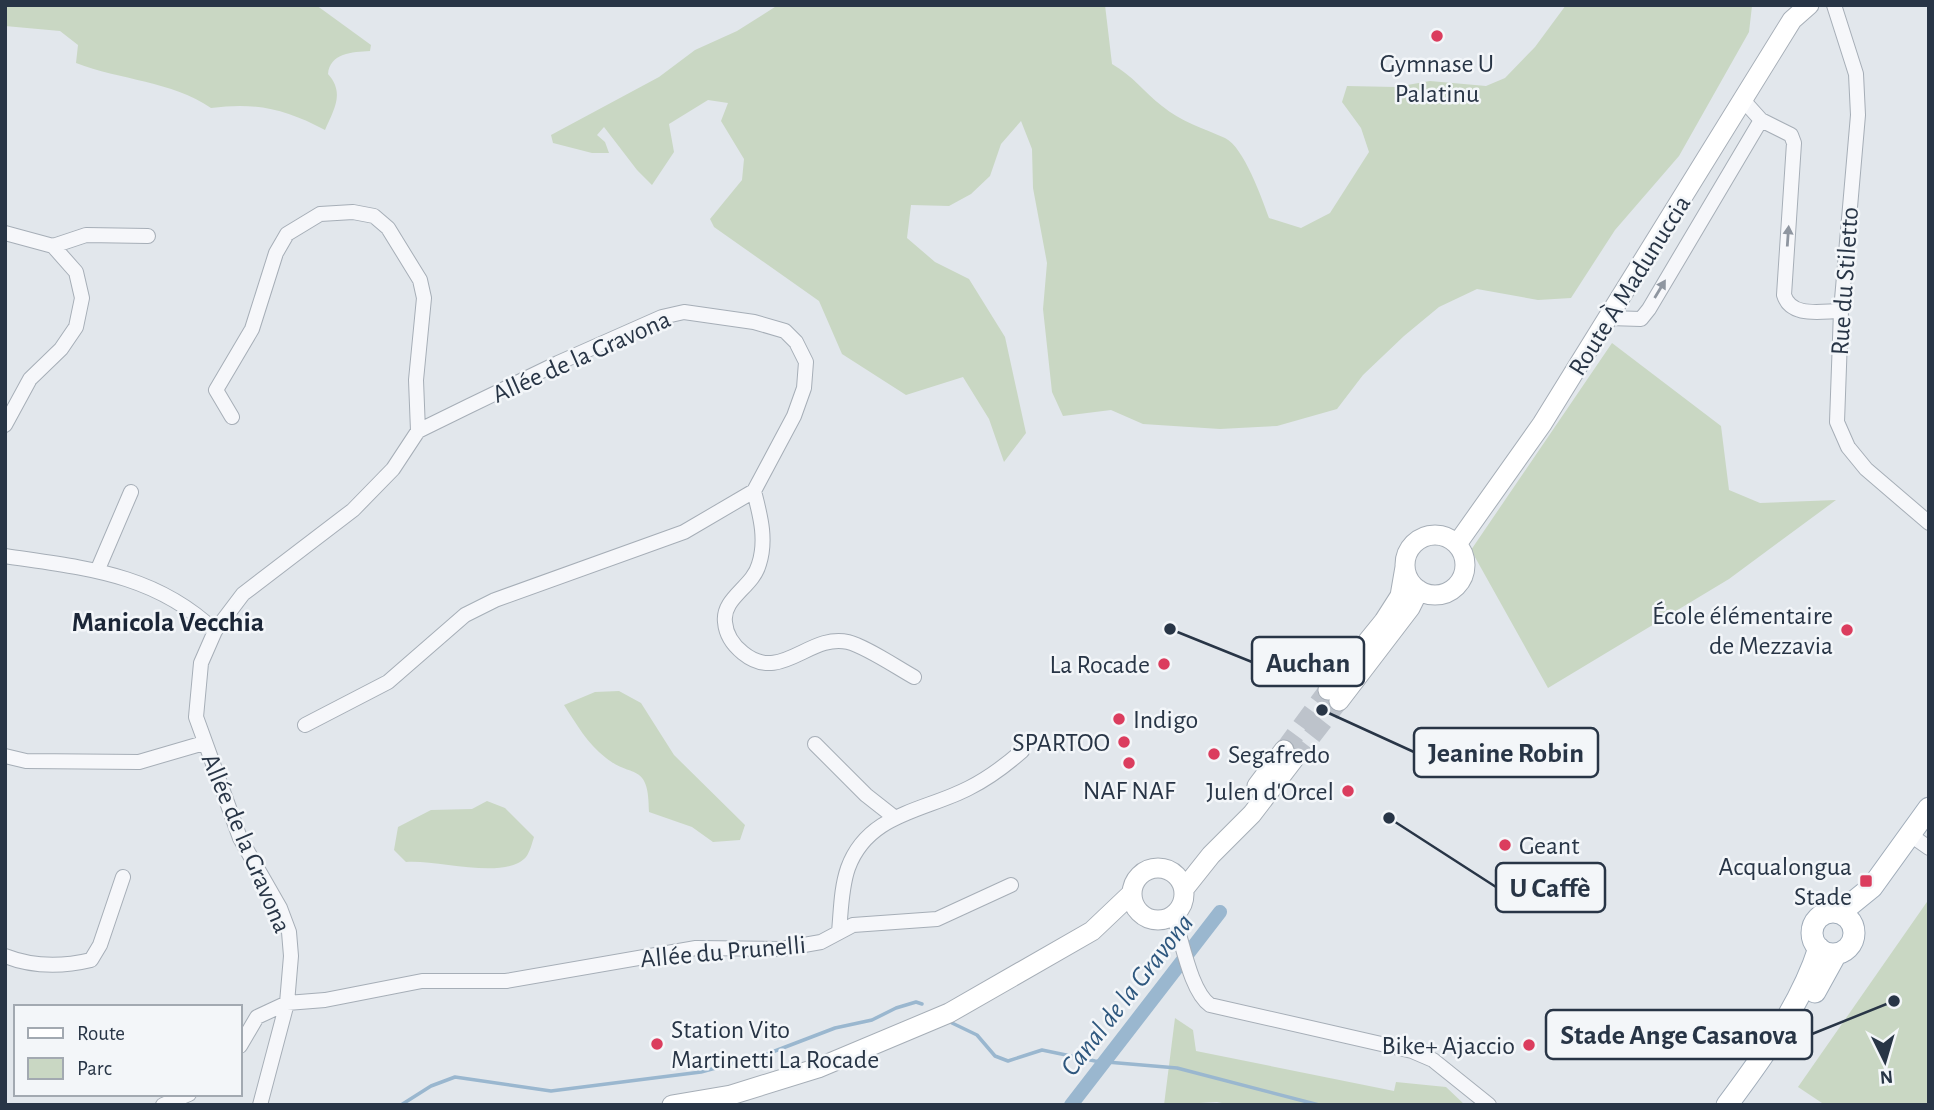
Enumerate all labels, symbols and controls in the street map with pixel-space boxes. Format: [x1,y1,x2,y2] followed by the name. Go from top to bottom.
[1429,28,1445,44] marker: Gymnase U Palatinu
[1380,51,1494,107] place label: Gymnase U Palatinu
[1562,190,1696,380] street label: Route À Madunuccia
[1827,206,1863,356] street label: Rue du Stiletto
[1783,225,1794,247] one-way arrow
[1654,279,1667,298] one-way arrow
[488,306,674,408] street label: Allée de la Gravona
[1652,601,1833,659] place label: École élémentaire de Mezzavia
[72,609,264,637] district label: Manicola Vecchia
[1839,622,1855,638] marker: École élémentaire de Mezzavia
[1252,637,1364,686] callout: Auchan
[1266,650,1350,678] text: Auchan
[1049,652,1150,678] place label: La Rocade
[1156,656,1172,672] marker: La Rocade
[1133,707,1198,733] place label: Indigo
[1111,711,1127,727] marker: Indigo
[1414,728,1598,777] callout: Jeanine Robin
[1012,730,1110,756] place label: SPARTOO
[1116,734,1132,750] marker: SPARTOO
[1428,740,1584,768] text: Jeanine Robin
[1228,742,1330,768] place label: Segafredo
[1206,746,1222,762] marker: Segafredo
[197,750,296,937] street label: Allée de la Gravona
[1121,755,1137,771] marker: NAF NAF
[1083,778,1176,804] place label: NAF NAF
[1206,779,1334,805] place label: Julen d'Orcel
[1340,783,1356,799] marker: Julen d'Orcel
[1519,833,1580,859] place label: Geant
[1497,837,1513,853] marker: Geant
[1719,854,1852,910] place label: Acqualongua Stade
[1496,863,1605,912] callout: U Caffè
[1858,873,1874,889] marker: Acqualongua Stade
[1510,875,1590,903] text: U Caffè
[1056,909,1199,1081] water label: Canal de la Gravona
[639,932,807,972] street label: Allée du Prunelli
[14,1005,242,1096] legend
[1546,1010,1812,1059] callout: Stade Ange Casanova
[671,1017,879,1073] place label: Station Vito Martinetti La Rocade
[1560,1022,1798,1050] text: Stade Ange Casanova
[77,1023,125,1044] text: Route
[1850,1026,1920,1096] north arrow
[1382,1033,1515,1059] place label: Bike+ Ajaccio
[649,1036,665,1052] marker: Station Vito Martinetti La Rocade
[1521,1037,1537,1053] marker: Bike+ Ajaccio
[77,1058,112,1079] text: Parc
[1879,1066,1894,1086] text: N

